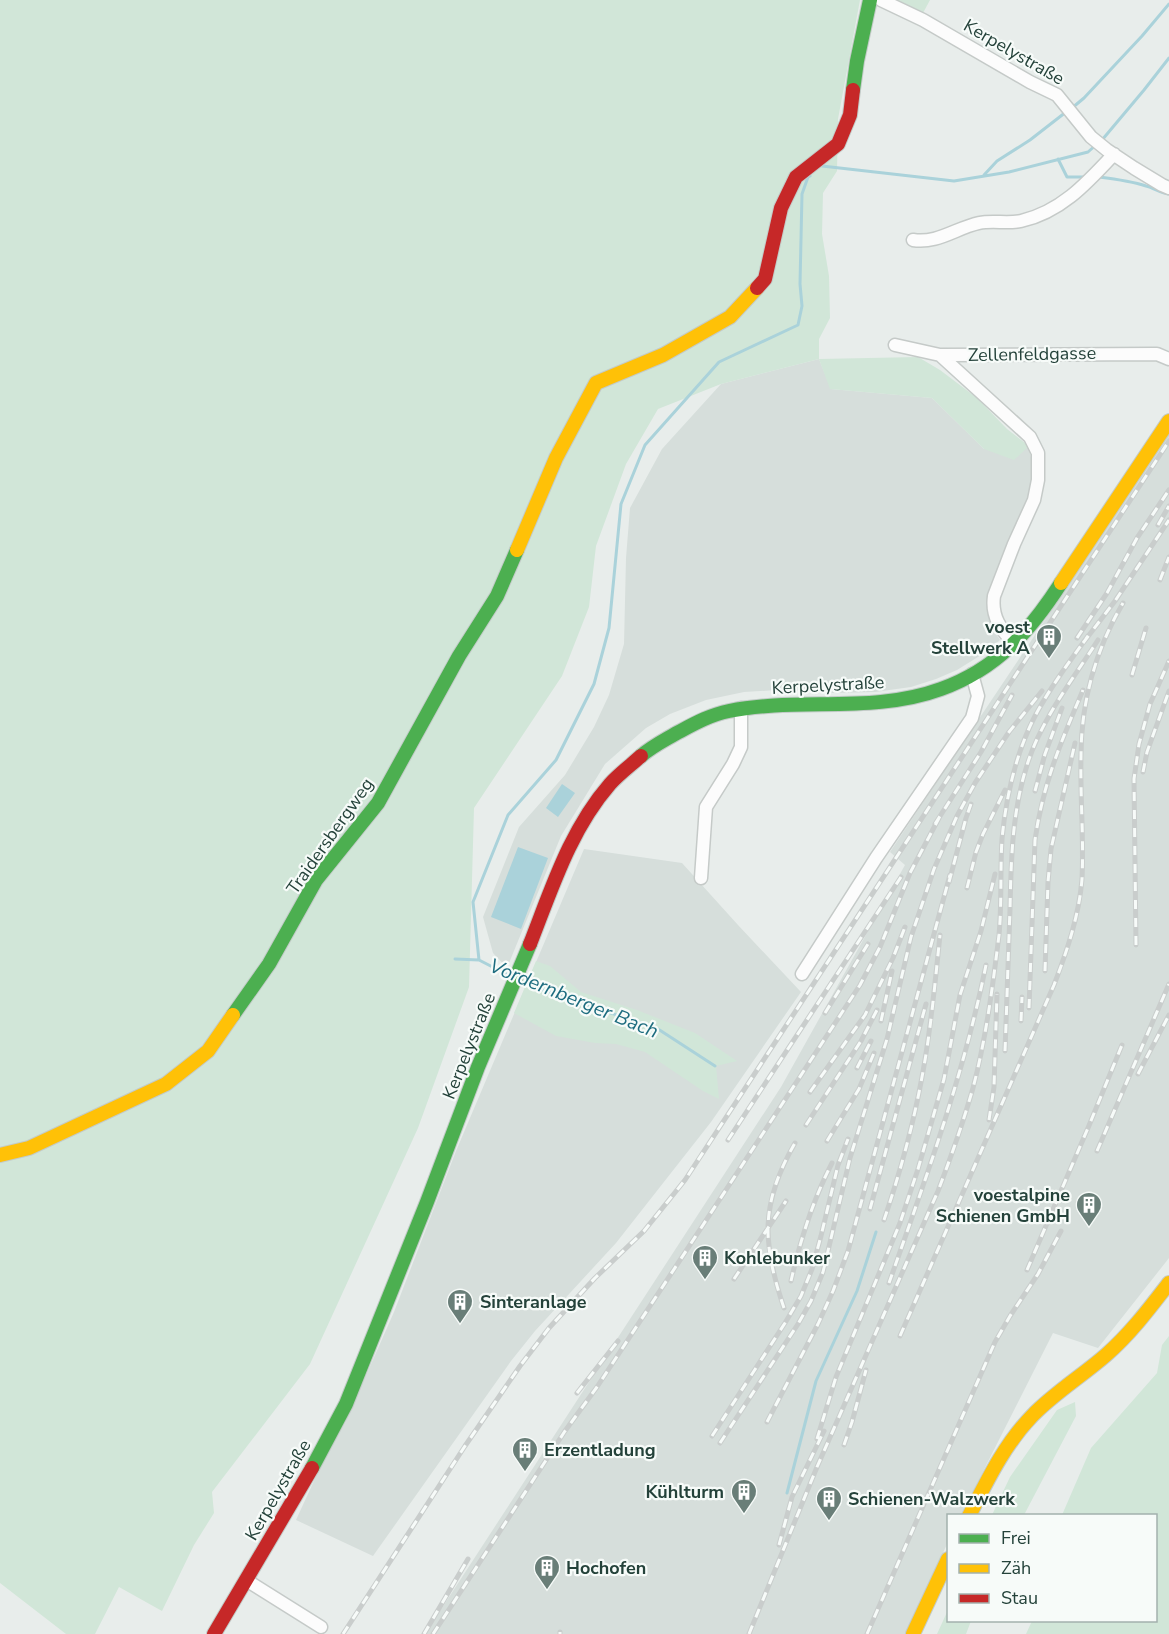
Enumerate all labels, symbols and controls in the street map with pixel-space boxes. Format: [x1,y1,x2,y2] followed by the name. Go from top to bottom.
[959,13,1069,91] street label: Kerpelystraße
[968,341,1096,367] street label: Zellenfeldgasse
[931,615,1031,660] place label: voest Stellwerk A
[1034,622,1064,660] building icon: voest Stellwerk A
[771,670,885,700] street label: Kerpelystraße
[281,773,379,899] street label: Traidersbergweg
[485,952,662,1045] water label: Vordernberger Bach
[437,989,501,1103] street label: Kerpelystraße
[936,1183,1070,1228] place label: voestalpine Schienen GmbH
[1074,1190,1104,1228] building icon: voestalpine Schienen GmbH
[690,1243,720,1281] building icon: Kohlebunker
[724,1246,830,1270] place label: Kohlebunker
[445,1287,475,1325] building icon: Sinteranlage
[480,1290,587,1314] place label: Sinteranlage
[239,1435,317,1545] street label: Kerpelystraße
[510,1435,540,1473] building icon: Erzentladung
[544,1438,656,1462] place label: Erzentladung
[729,1477,759,1515] building icon: Kühlturm
[646,1480,724,1504] place label: Kühlturm
[814,1484,844,1522] building icon: Schienen-Walzwerk
[848,1487,1015,1511] place label: Schienen-Walzwerk
[947,1514,1157,1622] legend
[1001,1526,1031,1550] text: Frei
[532,1553,562,1591] building icon: Hochofen
[566,1556,646,1580] place label: Hochofen
[1001,1556,1031,1580] text: Zäh
[1001,1586,1038,1610] text: Stau

